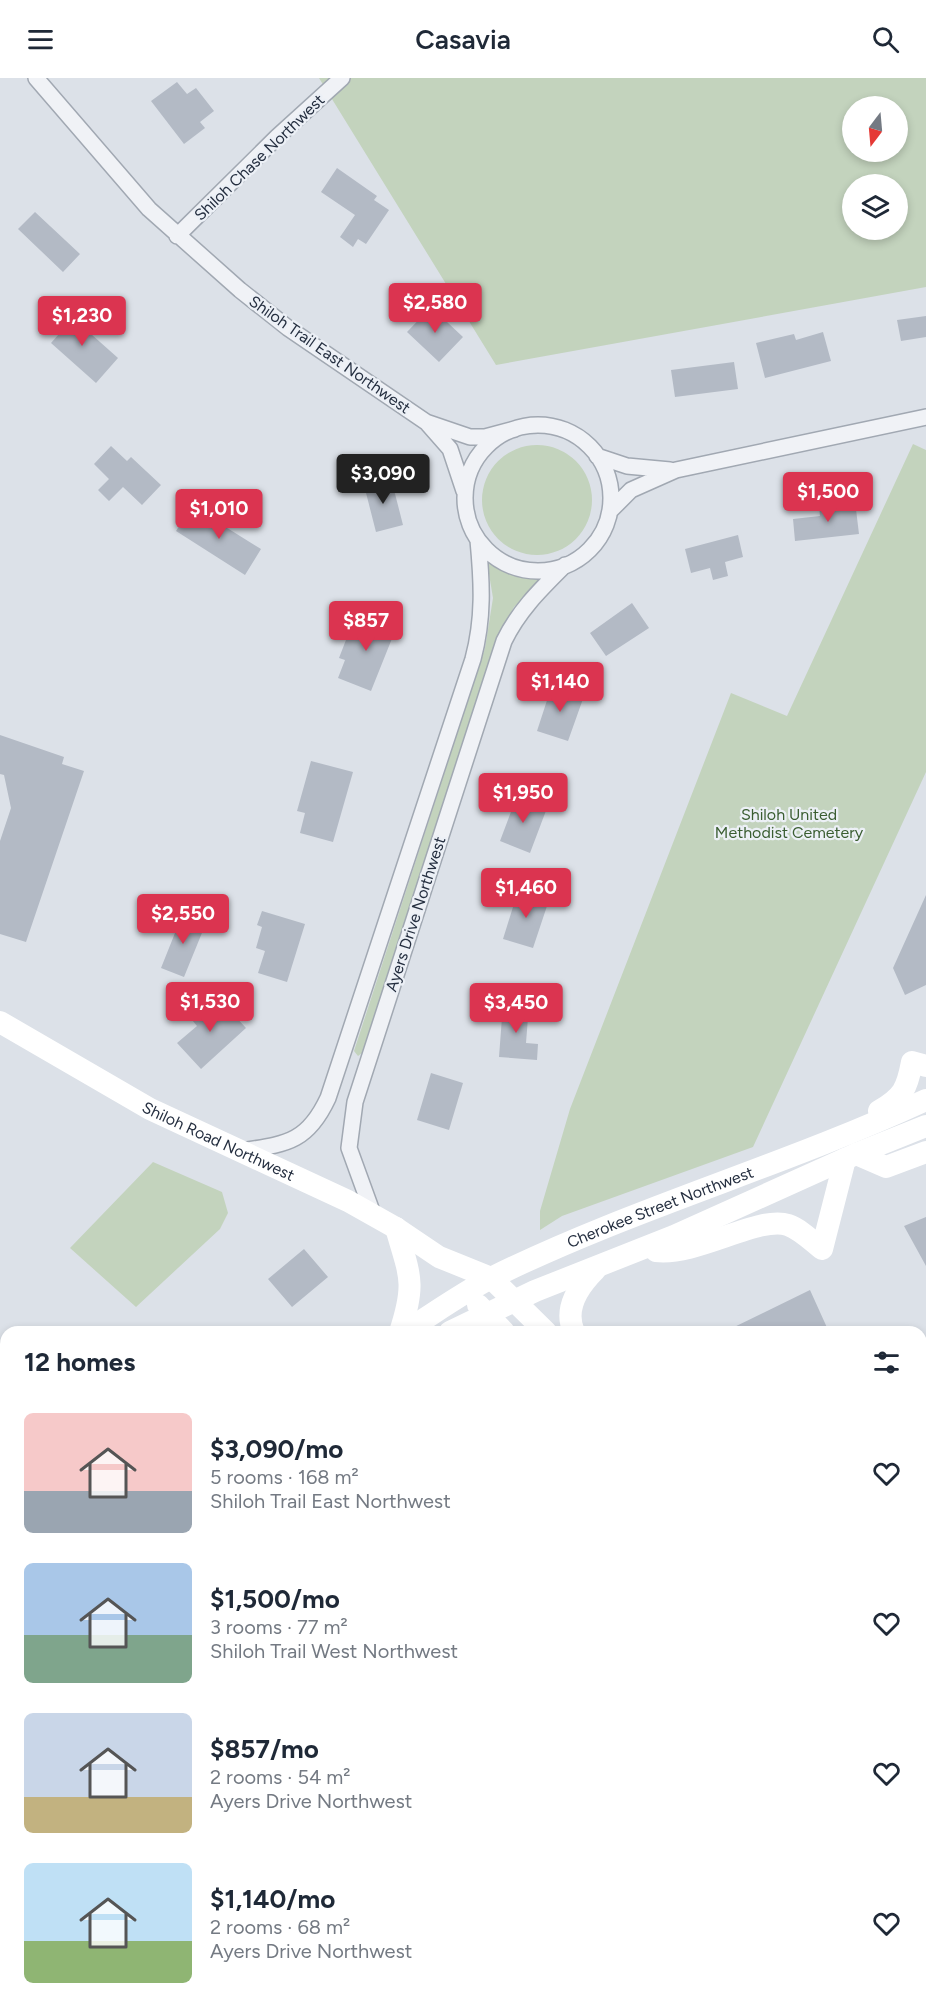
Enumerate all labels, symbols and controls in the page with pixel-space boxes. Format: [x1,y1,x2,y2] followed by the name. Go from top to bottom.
[24,23,57,56] icon: menu
[415,23,511,56] text: Casavia
[869,23,902,56] icon: search
[190,90,328,224] street label: Shiloh Chase Northwest
[842,96,908,162] north arrow
[842,96,908,240] map controls
[842,174,908,240] button: layers
[386,283,484,334] pin: $2,580
[403,290,467,314] text: $2,580
[245,291,414,417] street label: Shiloh Trail East Northwest
[33,296,131,347] pin: $1,230
[52,303,112,327] text: $1,230
[334,454,432,505] pin: $3,090
[351,461,415,485] text: $3,090
[779,472,877,523] pin: $1,500
[797,479,859,503] text: $1,500
[170,489,268,540] pin: $1,010
[189,496,249,520] text: $1,010
[330,601,402,652] pin: $857
[343,608,389,632] text: $857
[511,662,609,713] pin: $1,140
[531,669,589,693] text: $1,140
[474,773,572,824] pin: $1,950
[493,780,553,804] text: $1,950
[715,805,864,842] park label: Shiloh United Methodist Cemetery
[381,834,450,994] street label: Ayers Drive Northwest
[477,868,575,919] pin: $1,460
[495,875,557,899] text: $1,460
[134,894,232,945] pin: $2,550
[151,901,215,925] text: $2,550
[161,982,259,1033] pin: $1,530
[467,983,565,1034] pin: $3,450
[180,989,240,1013] text: $1,530
[484,990,548,1014] text: $3,450
[139,1098,297,1185] street label: Shiloh Road Northwest
[564,1163,756,1252] street label: Cherokee Street Northwest
[24,1346,135,1378] text: 12 homes
[870,1346,903,1379] icon: filters
[210,1433,343,1465] text: $3,090/mo
[72,1437,144,1509] icon: home
[870,1457,903,1490] icon: heart
[210,1465,359,1489] text: 5 rooms · 168 m²
[210,1489,451,1513] text: Shiloh Trail East Northwest
[210,1583,340,1615] text: $1,500/mo
[72,1587,144,1659] icon: home
[870,1607,903,1640] icon: heart
[210,1615,348,1639] text: 3 rooms · 77 m²
[210,1639,458,1663] text: Shiloh Trail West Northwest
[210,1733,319,1765] text: $857/mo
[72,1737,144,1809] icon: home
[870,1757,903,1790] icon: heart
[210,1765,350,1789] text: 2 rooms · 54 m²
[210,1789,412,1813] text: Ayers Drive Northwest
[210,1883,335,1915] text: $1,140/mo
[72,1887,144,1959] icon: home
[870,1907,903,1940] icon: heart
[210,1915,350,1939] text: 2 rooms · 68 m²
[210,1939,412,1963] text: Ayers Drive Northwest

